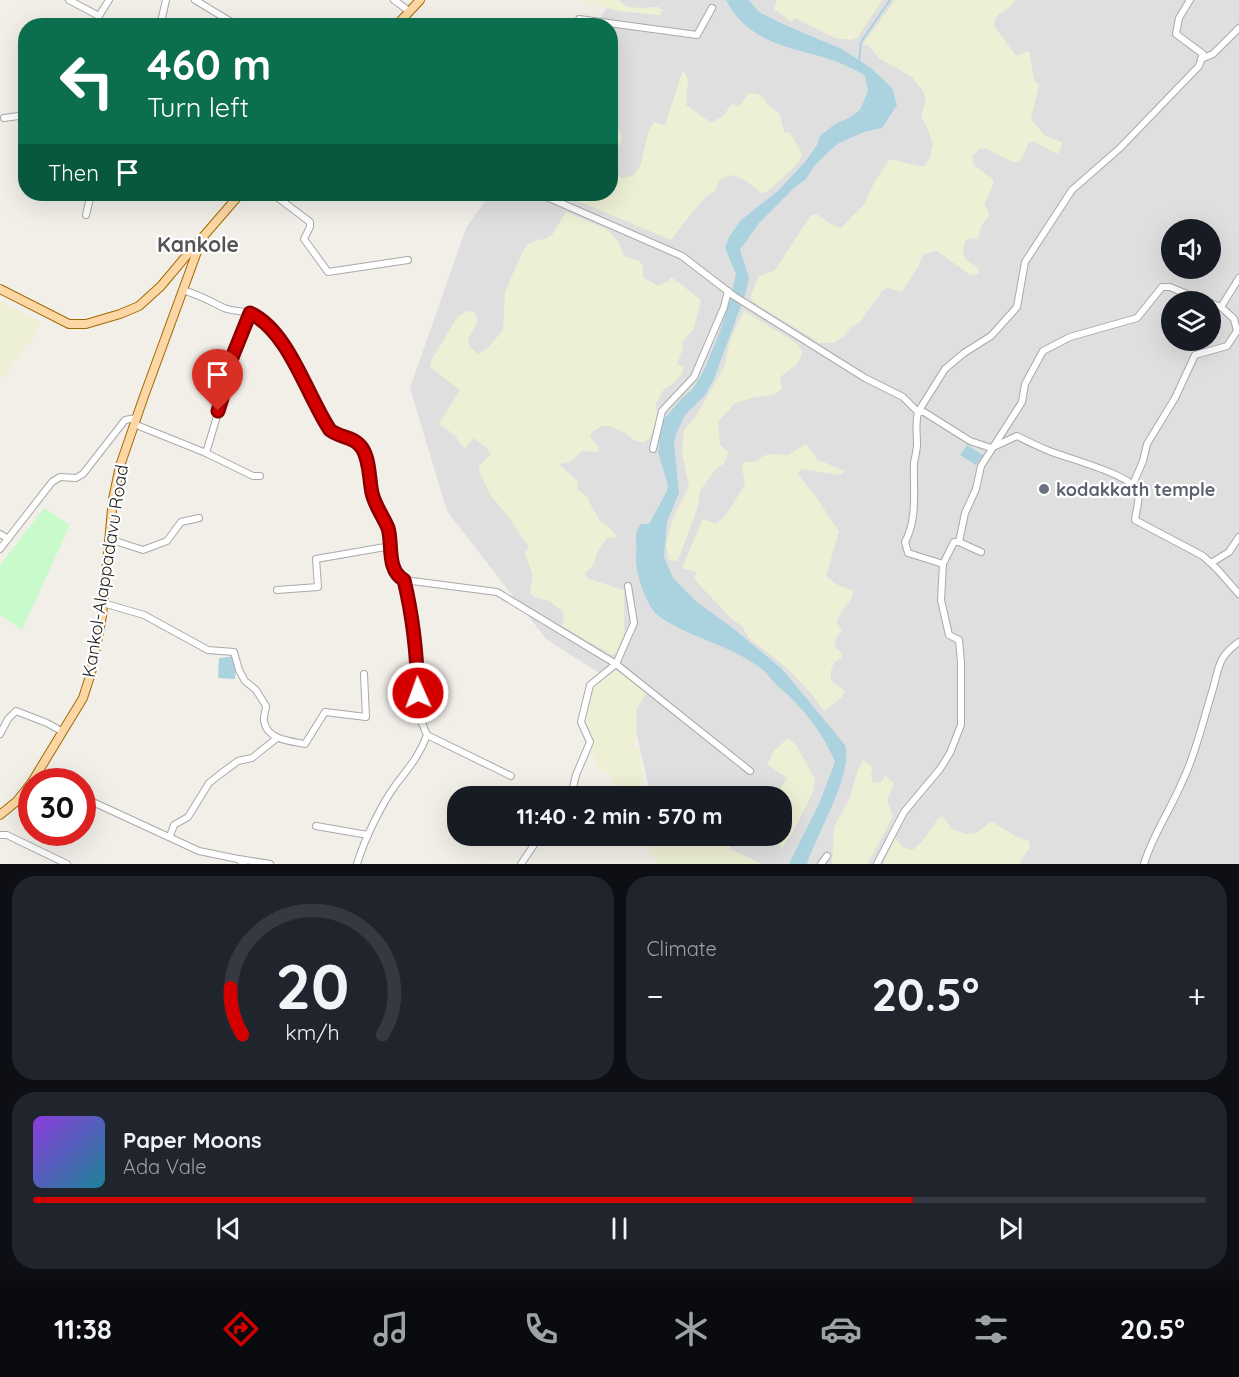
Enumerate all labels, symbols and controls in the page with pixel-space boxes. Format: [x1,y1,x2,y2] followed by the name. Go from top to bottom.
[147,38,271,91] text: 460 m
[48,42,126,120] icon: left
[147,90,249,124] text: Turn left
[111,156,144,189] icon: arrive
[48,159,99,187] text: Then
[1161,219,1221,351] map controls
[1161,219,1221,279] button: sound
[157,231,239,257] district label: Kankole
[1161,291,1221,351] button: layers
[192,349,243,411] pin
[201,358,234,391] icon: arrive
[77,463,133,679] street label: Kankol-Alappadavu Road
[1056,478,1215,501] place label: kodakkath temple
[1037,482,1051,496] marker: kodakkath temple
[386,661,450,725] position arrow
[18,768,96,846] speed limit sign: 30
[517,802,722,830] text: 11:40 · 2 min · 570 m
[647,936,717,961] text: Climate
[276,947,350,1025] text: 20
[872,966,980,1022] text: 20.5°
[647,975,664,1016] text: −
[1187,975,1206,1016] text: +
[286,1019,340,1045] text: km/h
[123,1126,262,1154] text: Paper Moons
[123,1154,207,1179] text: Ada Vale
[212,1212,245,1245] icon: previous
[603,1212,636,1245] icon: pause
[994,1212,1027,1245] icon: next
[220,1308,262,1350] icon: directions
[370,1308,412,1350] icon: music
[520,1308,562,1350] icon: phone
[670,1308,712,1350] icon: climate
[820,1308,862,1350] icon: car
[970,1308,1012,1350] icon: filters
[54,1312,112,1346] text: 11:38
[1120,1312,1185,1346] text: 20.5°

